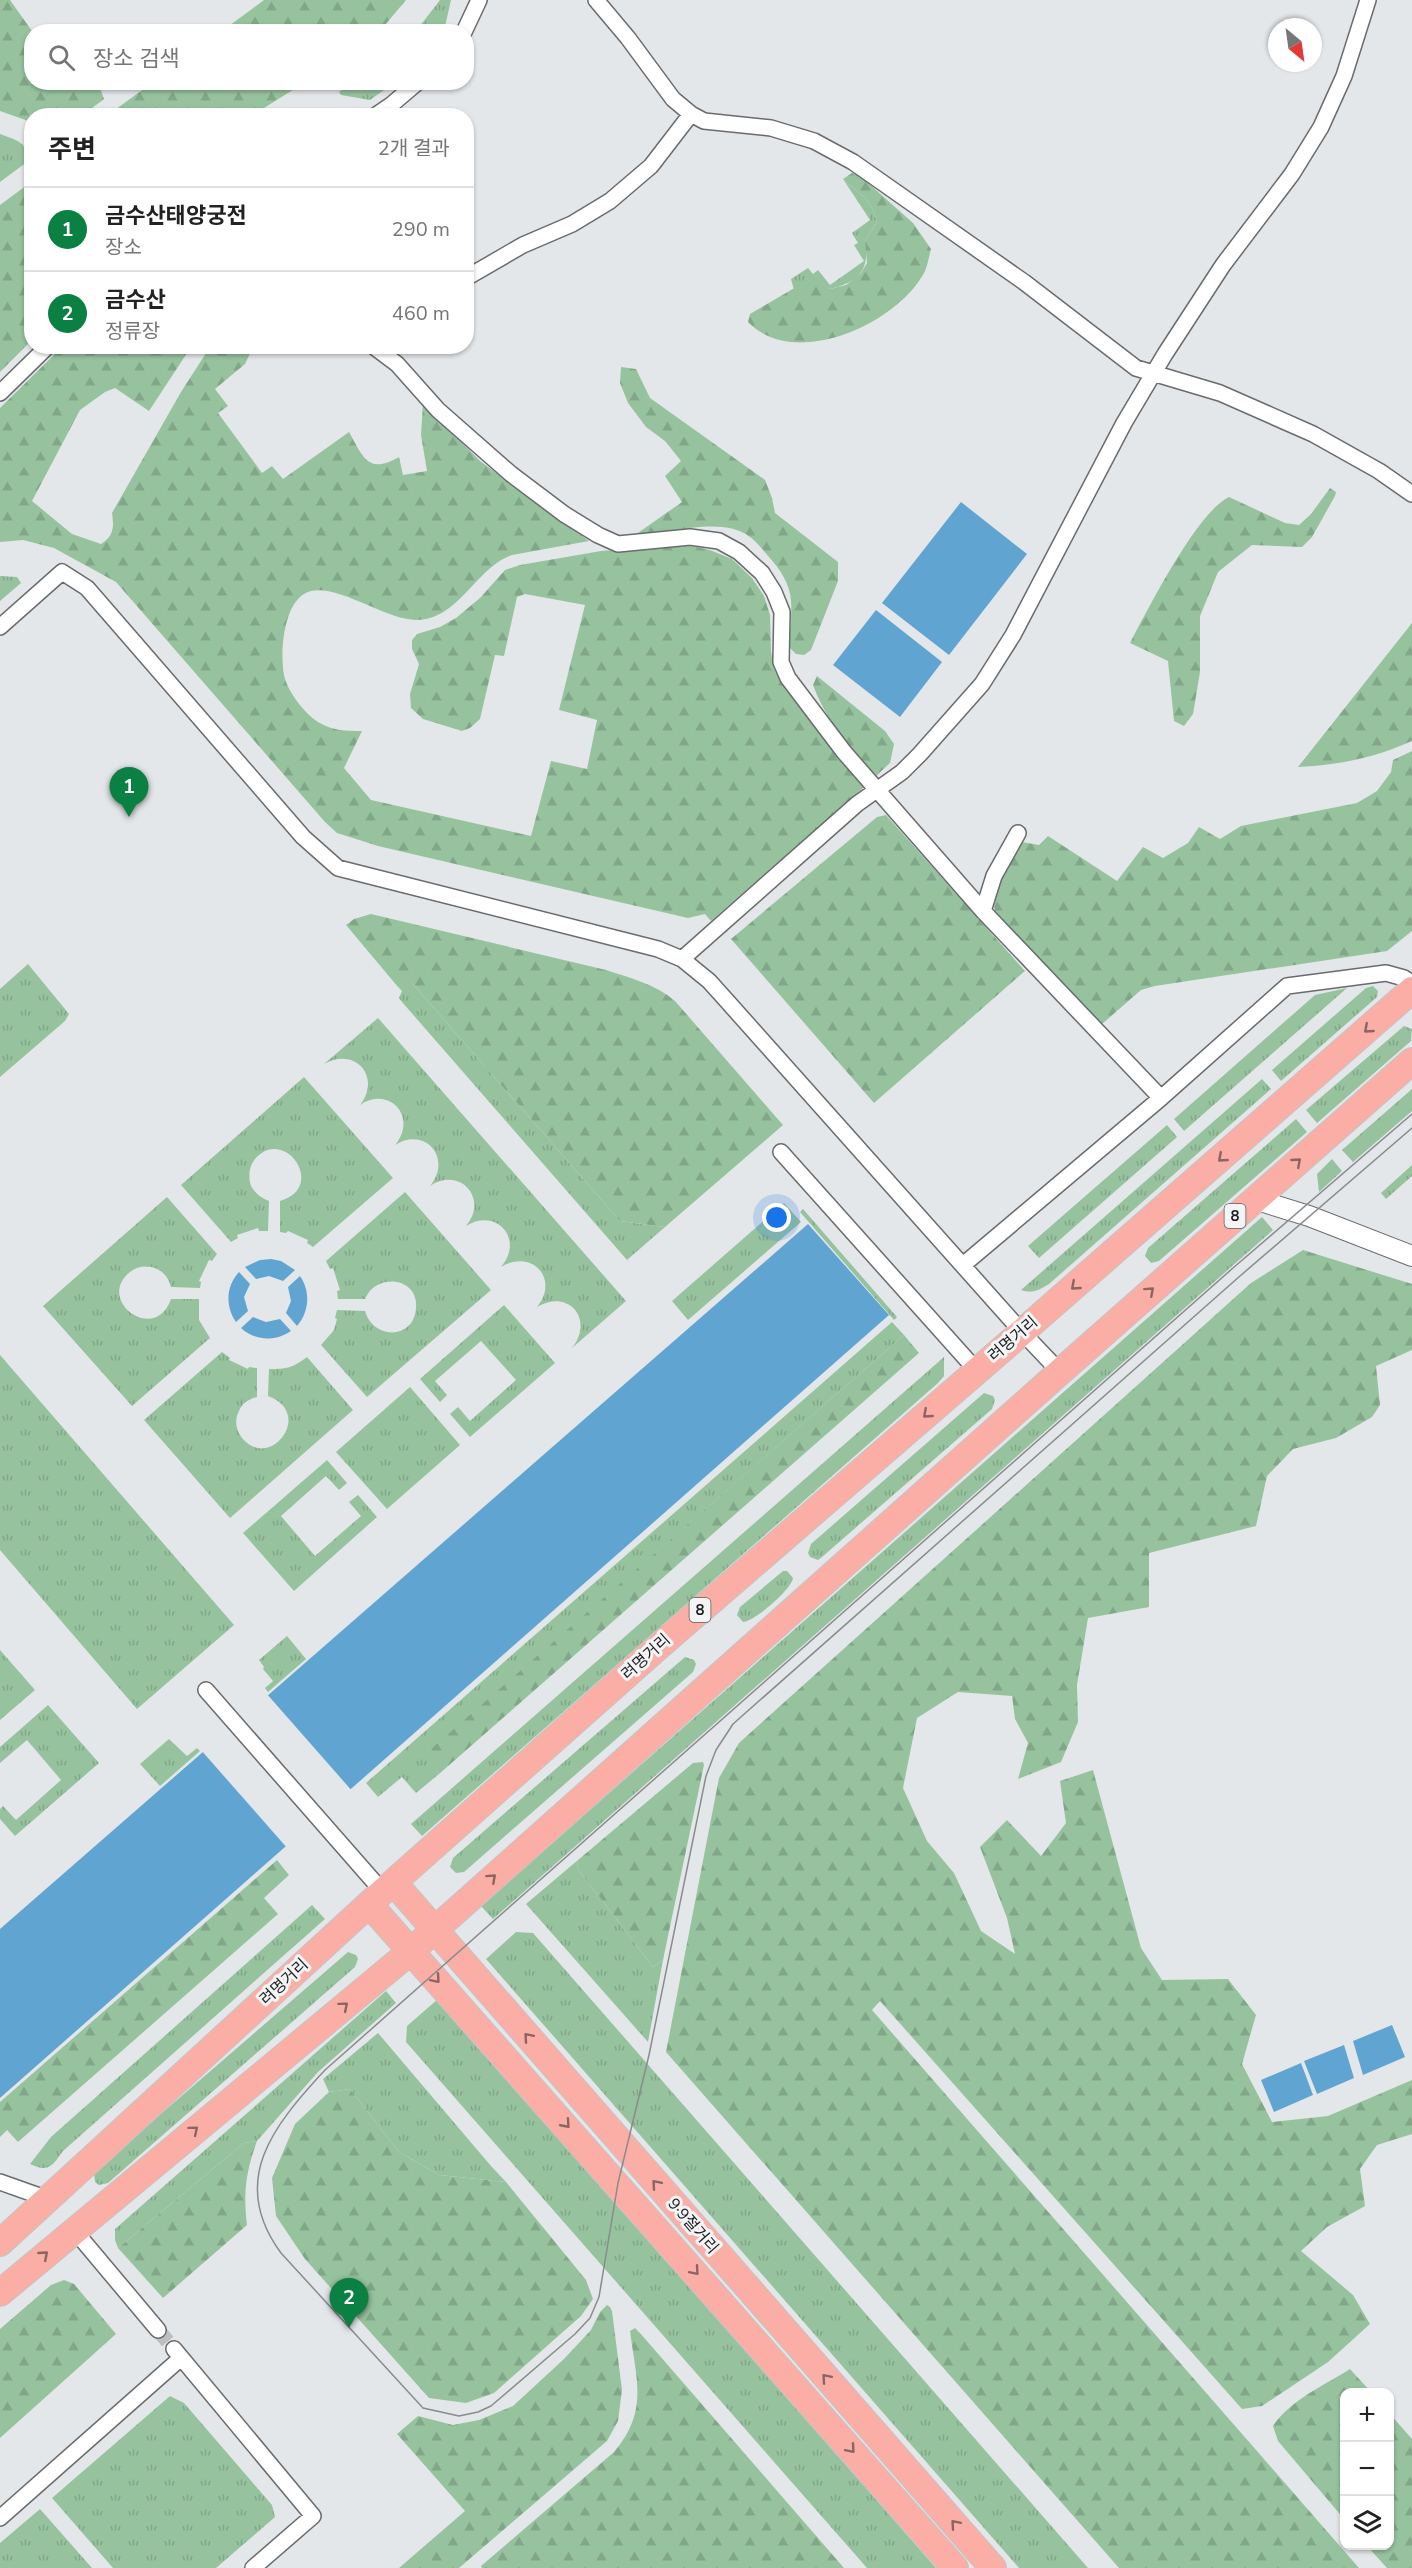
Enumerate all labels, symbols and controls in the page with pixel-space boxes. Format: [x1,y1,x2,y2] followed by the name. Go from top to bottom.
[1268,18,1322,72] north arrow
[24,24,474,90] search box
[45,41,78,74] icon: search
[93,44,180,74] text: 장소 검색
[48,132,96,167] text: 주변
[378,135,450,162] text: 2개 결과
[105,201,247,231] text: 금수산태양궁전
[62,216,74,243] text: 1
[392,216,450,243] text: 290 m
[105,234,142,261] text: 장소
[105,285,166,315] text: 금수산
[62,300,74,327] text: 2
[392,300,450,327] text: 460 m
[105,318,160,345] text: 정류장
[110,768,148,817] pin: 1
[1364,1022,1375,1033] one-way arrow
[1218,1151,1229,1162] one-way arrow
[1290,1158,1300,1169] one-way arrow
[762,1203,791,1232] your location
[1224,1204,1246,1228] road number: 8
[1071,1279,1082,1290] one-way arrow
[1144,1287,1154,1298] one-way arrow
[984,1311,1042,1367] street label: 려명거리
[923,1406,934,1417] one-way arrow
[690,1598,710,1622] road number: 8
[617,1629,675,1685] street label: 려명거리
[485,1874,495,1885] one-way arrow
[255,1954,313,2010] street label: 려명거리
[429,1972,440,1983] one-way arrow
[337,2002,348,2013] one-way arrow
[524,2033,535,2044] one-way arrow
[559,2118,570,2128] one-way arrow
[187,2127,198,2138] one-way arrow
[652,2180,663,2191] one-way arrow
[663,2193,723,2259] street label: 9·9절거리
[37,2251,48,2262] one-way arrow
[688,2264,699,2274] one-way arrow
[330,2278,368,2328] pin: 2
[822,2374,833,2385] one-way arrow
[1340,2388,1394,2550] map controls
[1340,2388,1394,2442] button: +
[844,2442,855,2453] one-way arrow
[1340,2442,1394,2496] button: −
[1340,2496,1394,2550] button: layers
[951,2520,962,2531] one-way arrow

